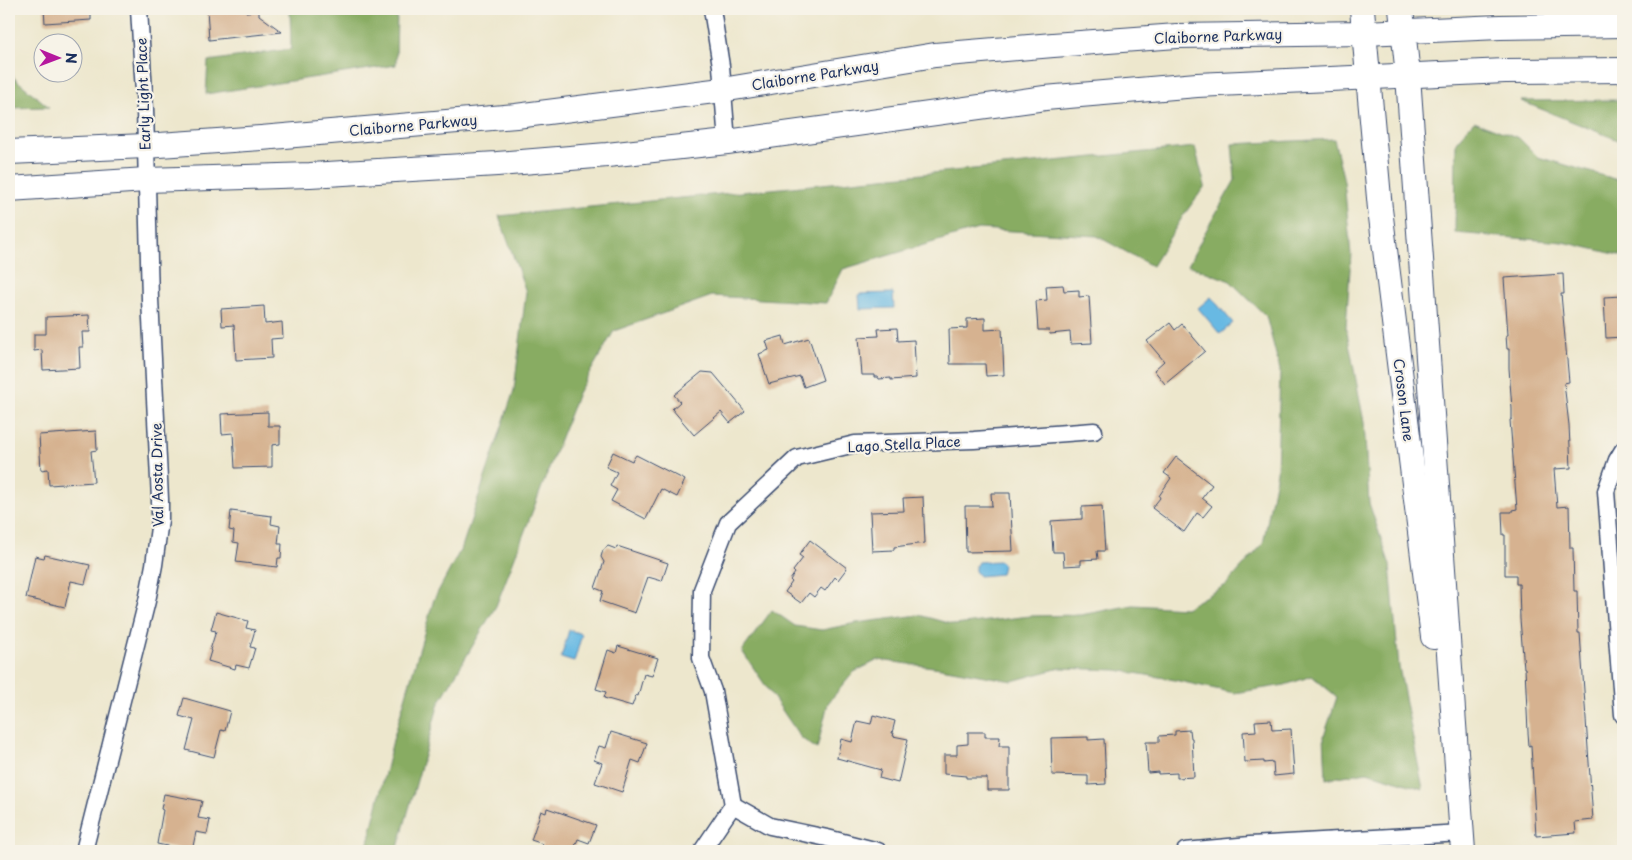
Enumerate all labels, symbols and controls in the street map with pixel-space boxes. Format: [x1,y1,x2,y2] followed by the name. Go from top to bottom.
[1153,23,1283,49] street label: Claiborne Parkway
[32,32,82,82] north arrow
[131,37,155,151] street label: Early Light Place
[61,53,82,64] text: N
[750,55,880,95] street label: Claiborne Parkway
[348,109,478,141] street label: Claiborne Parkway
[1388,357,1420,443] street label: Croson Lane
[146,423,168,527] street label: Val Aosta Drive
[847,431,961,457] street label: Lago Stella Place

